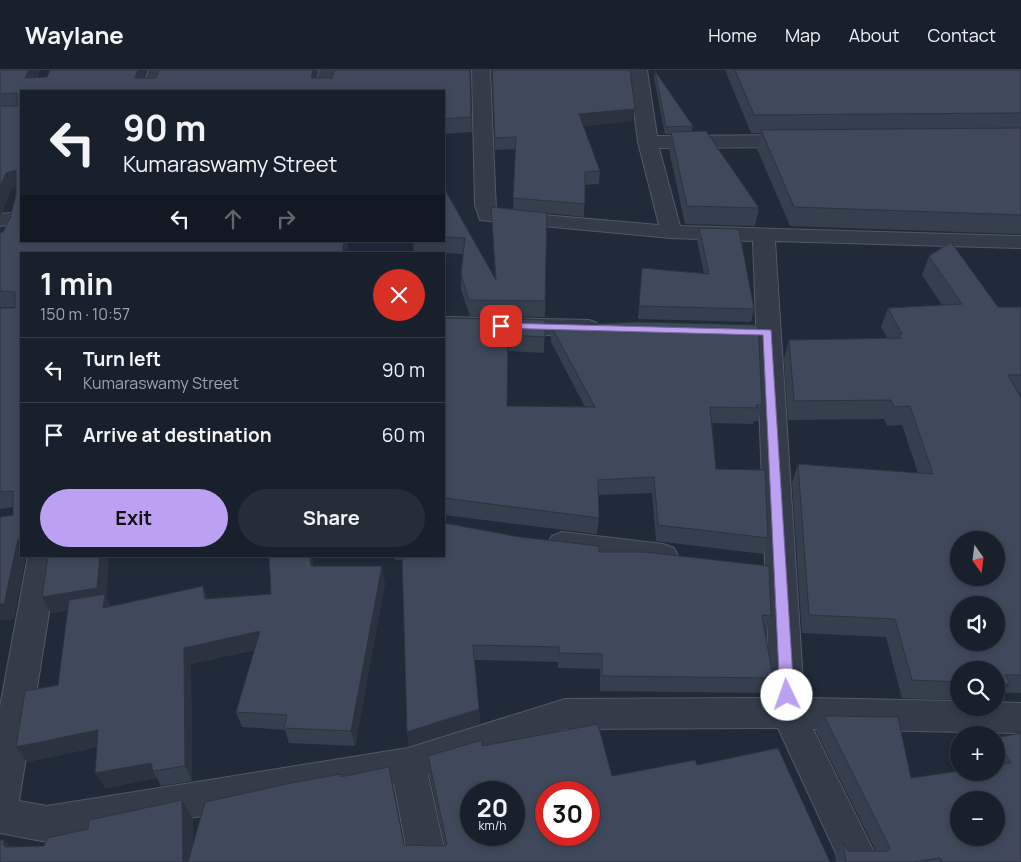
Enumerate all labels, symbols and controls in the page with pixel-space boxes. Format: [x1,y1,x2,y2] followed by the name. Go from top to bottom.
[25,18,124,51] text: Waylane
[708,23,757,47] text: Home
[785,23,821,47] text: Map
[849,23,899,47] text: About
[927,23,996,47] text: Contact
[123,104,206,152] text: 90 m
[40,110,105,175] icon: left
[123,149,337,179] text: Kumaraswamy Street
[166,205,194,233] icon: left
[219,205,247,233] icon: ahead
[272,205,300,233] icon: right
[40,263,113,304] text: 1 min
[373,269,425,321] button: close
[40,303,130,325] text: 150 m · 10:57
[480,305,522,347] pin
[487,312,515,340] icon: arrive
[83,346,161,372] text: Turn left
[40,356,68,384] icon: left
[382,357,425,383] text: 90 m
[83,372,239,394] text: Kumaraswamy Street
[40,421,68,449] icon: arrive
[83,422,272,448] text: Arrive at destination
[382,422,425,448] text: 60 m
[40,489,228,547] button: Exit
[238,489,425,547] button: Share
[950,531,1005,586] north arrow
[950,531,1005,846] map controls
[950,596,1005,651] button: sound
[950,661,1005,716] button: search
[760,668,812,720] position arrow
[950,726,1005,781] button: +
[535,781,600,846] speed limit sign: 30
[477,790,508,825] text: 20
[950,791,1005,846] button: −
[479,817,506,834] text: km/h

